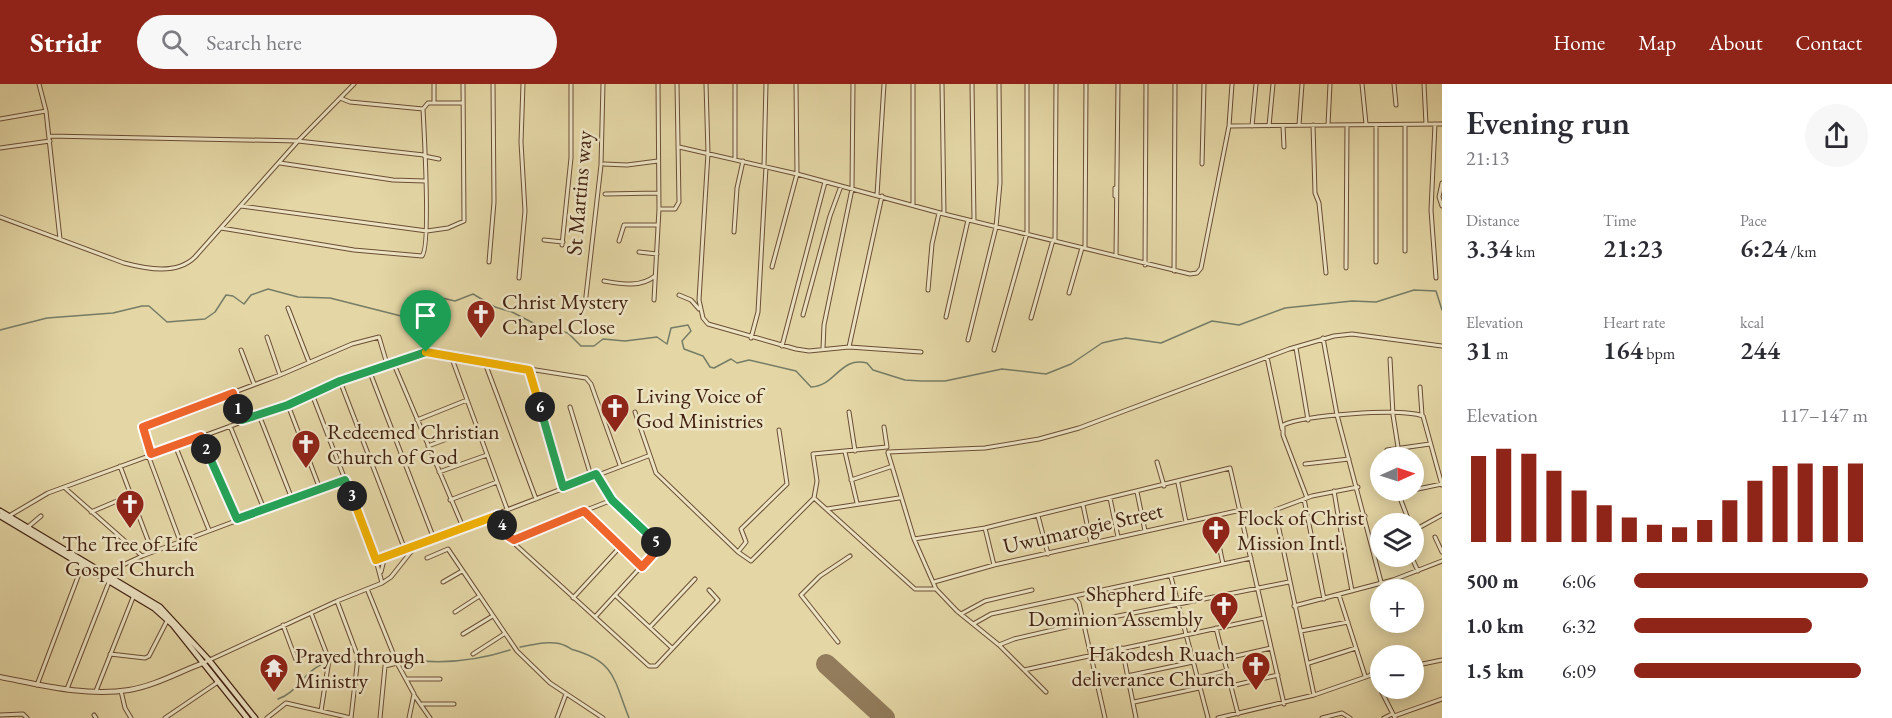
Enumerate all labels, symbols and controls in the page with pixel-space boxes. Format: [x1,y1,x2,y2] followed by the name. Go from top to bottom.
[137,15,557,69] search box
[30,24,101,60] text: Stridr
[158,26,191,59] icon: search
[206,28,302,57] text: Search here
[1553,29,1605,56] text: Home
[1638,29,1676,56] text: Map
[1709,29,1762,56] text: About
[1795,29,1862,56] text: Contact
[1466,101,1630,144] text: Evening run
[1805,104,1868,167] button: share
[559,129,599,257] street label: St Martins way
[1466,145,1509,171] text: 21:13
[1466,210,1519,231] text: Distance
[1603,210,1636,231] text: Time
[1740,210,1767,231] text: Pace
[1466,231,1512,265] text: 3.34
[1603,231,1663,265] text: 21:23
[1740,231,1787,265] text: 6:24
[1512,241,1535,262] text: km
[1787,241,1817,262] text: /km
[502,287,629,341] place label: Christ Mystery Chapel Close
[400,290,451,352] pin
[465,298,497,340] church icon: Christ Mystery Chapel Close
[409,299,442,332] icon: arrive
[1466,312,1524,333] text: Elevation
[1603,312,1665,333] text: Heart rate
[1740,312,1764,333] text: kcal
[1466,333,1493,367] text: 31
[1603,333,1643,367] text: 164
[1740,333,1780,367] text: 244
[1493,343,1508,364] text: m
[1643,343,1675,364] text: bpm
[636,381,766,435] place label: Living Voice of God Ministries
[525,392,555,422] pin: 6
[599,392,631,434] church icon: Living Voice of God Ministries
[223,394,253,424] pin: 1
[536,396,544,417] text: 6
[234,398,242,419] text: 1
[1466,402,1538,428] text: Elevation
[1780,402,1868,428] text: 117–147 m
[327,417,500,471] place label: Redeemed Christian Church of God
[290,428,322,470] church icon: Redeemed Christian Church of God
[191,434,221,464] pin: 2
[202,438,210,459] text: 2
[1370,447,1424,501] north arrow
[1370,447,1424,699] map controls
[337,481,367,511] pin: 3
[348,485,356,506] text: 3
[114,488,146,530] church icon: The Tree of Life Gospel Church
[1000,495,1166,560] street label: Uwumarogie Street
[1237,503,1364,557] place label: Flock of Christ Mission Intl.
[487,510,517,540] pin: 4
[1370,513,1424,567] button: layers
[498,514,506,535] text: 4
[1200,514,1232,556] church icon: Flock of Christ Mission Intl.
[641,527,671,557] pin: 5
[62,529,198,583] place label: The Tree of Life Gospel Church
[652,531,660,552] text: 5
[1466,568,1519,594] text: 500 m
[1562,568,1596,594] text: 6:06
[1028,579,1203,633] place label: Shepherd Life Dominion Assembly
[1370,579,1424,633] button: +
[1208,590,1240,632] church icon: Shepherd Life Dominion Assembly
[1466,613,1524,639] text: 1.0 km
[1562,613,1596,639] text: 6:32
[1072,639,1235,693] place label: Hakodesh Ruach deliverance Church
[295,641,425,695] place label: Prayed through Ministry
[1370,645,1424,699] button: −
[1240,650,1272,692] church icon: Hakodesh Ruach deliverance Church
[258,652,290,694] temple icon: Prayed through Ministry
[1466,658,1524,684] text: 1.5 km
[1562,658,1596,684] text: 6:09

